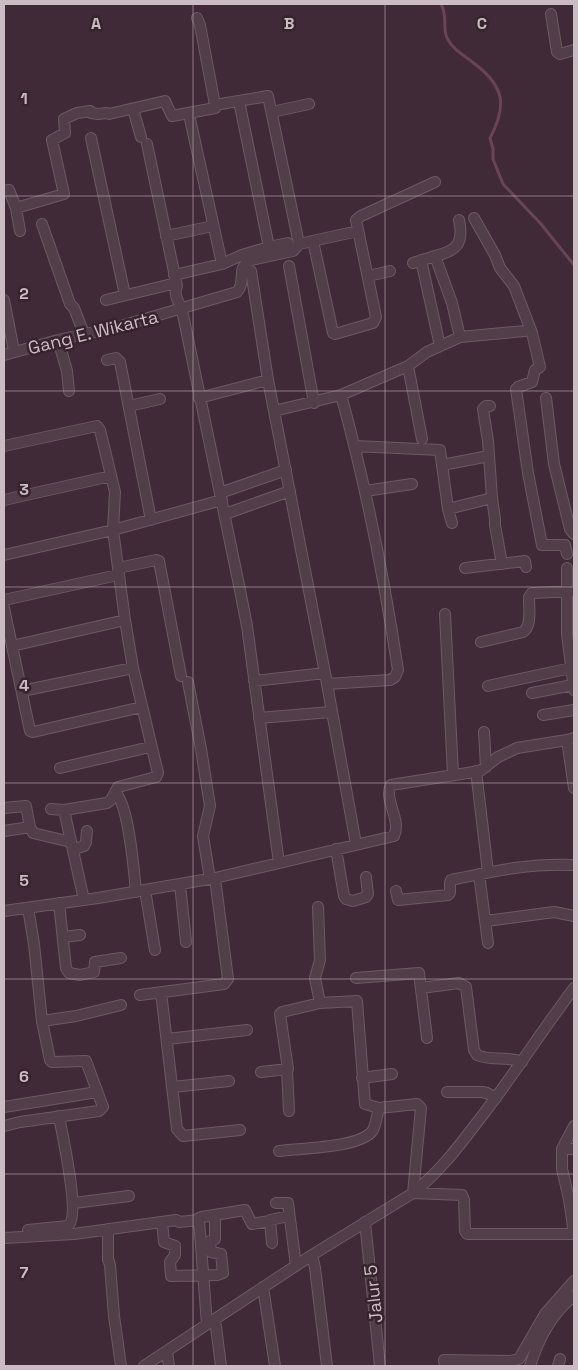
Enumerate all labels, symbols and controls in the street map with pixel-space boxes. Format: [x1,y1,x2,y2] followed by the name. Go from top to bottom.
[91,13,101,34] text: A
[284,13,294,34] text: B
[477,13,487,34] text: C
[20,88,28,109] text: 1
[19,283,29,304] text: 2
[26,305,160,359] street label: Gang E. Wikarta
[19,479,29,500] text: 3
[19,675,29,696] text: 4
[19,870,29,891] text: 5
[19,1066,29,1087] text: 6
[20,1262,29,1283] text: 7
[359,1264,387,1324] street label: Jalur 5

